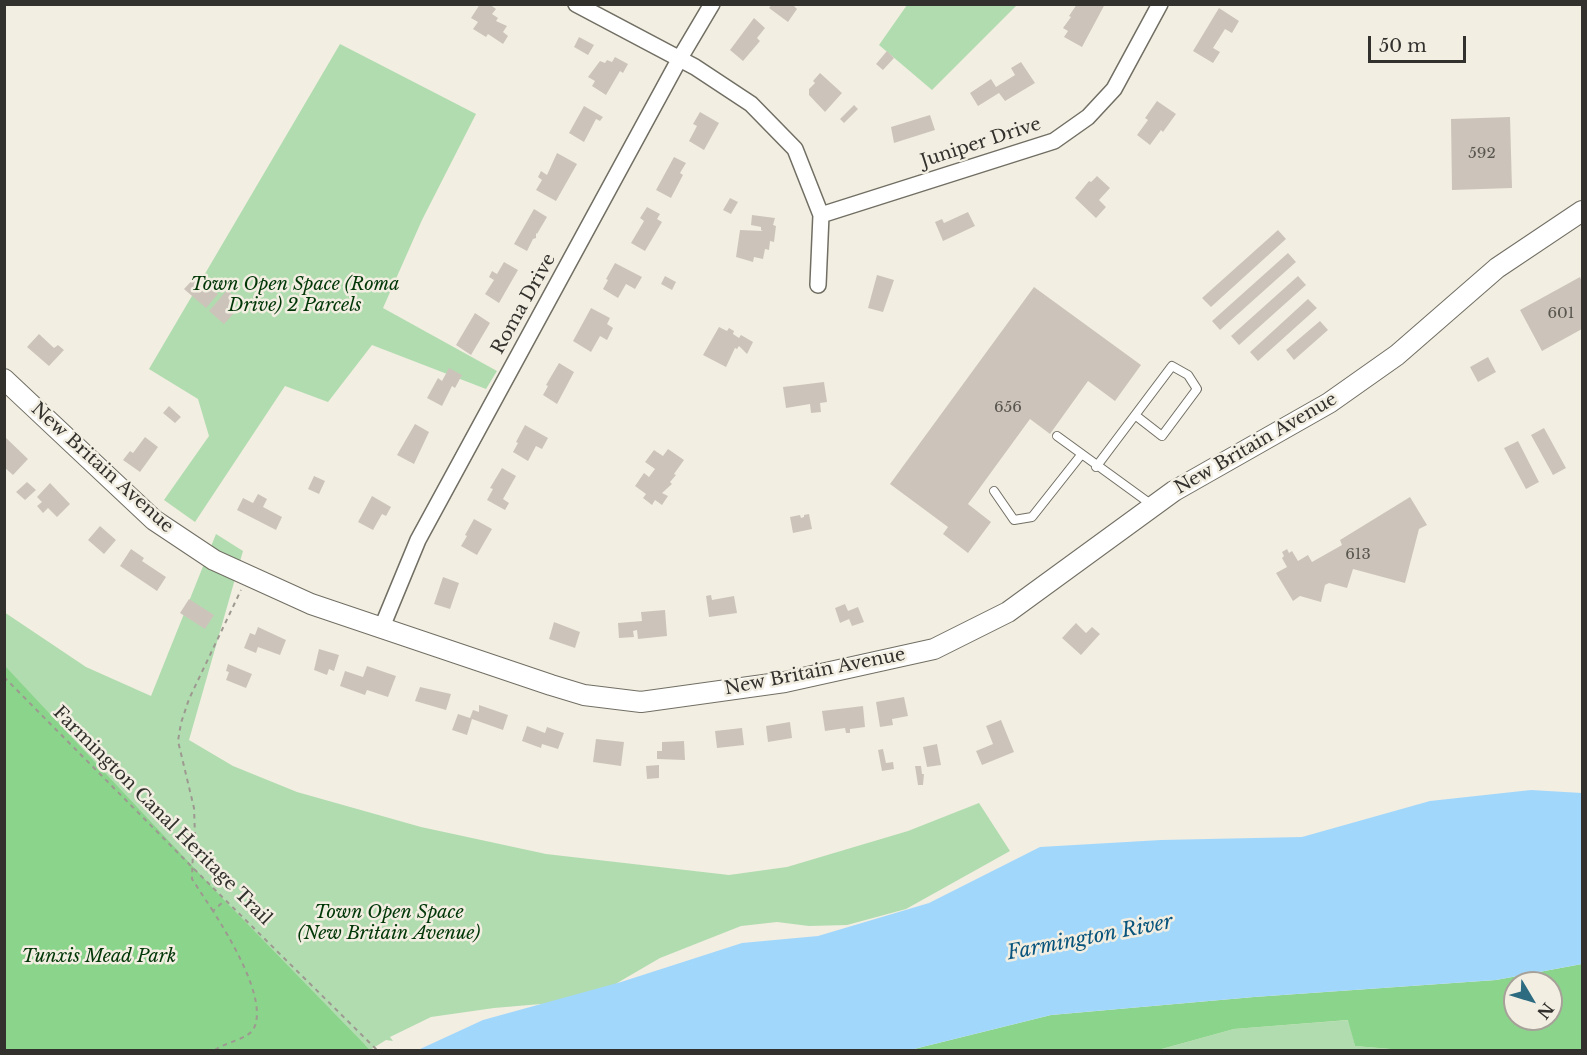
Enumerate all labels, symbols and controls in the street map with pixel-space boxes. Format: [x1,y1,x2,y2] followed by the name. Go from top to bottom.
[1371,24,1468,62] scale bar
[1379,35,1427,57] text: 50 m
[918,113,1044,173] street label: Juniper Drive
[1468,145,1496,163] house number: 592
[487,250,561,358] street label: Roma Drive
[191,274,399,316] park label: Town Open Space (Roma Drive) 2 Parcels
[1547,305,1575,323] house number: 601
[1171,389,1341,499] street label: New Britain Avenue
[26,398,178,538] street label: New Britain Avenue
[994,399,1022,417] house number: 656
[1345,546,1371,564] house number: 613
[723,644,907,700] street label: New Britain Avenue
[48,702,276,930] street label: Farmington Canal Heritage Trail
[298,902,480,944] park label: Town Open Space (New Britain Avenue)
[1005,910,1175,966] water label: Farmington River
[22,946,176,968] park label: Tunxis Mead Park
[1503,971,1563,1031] north arrow
[1533,999,1558,1023] text: N

